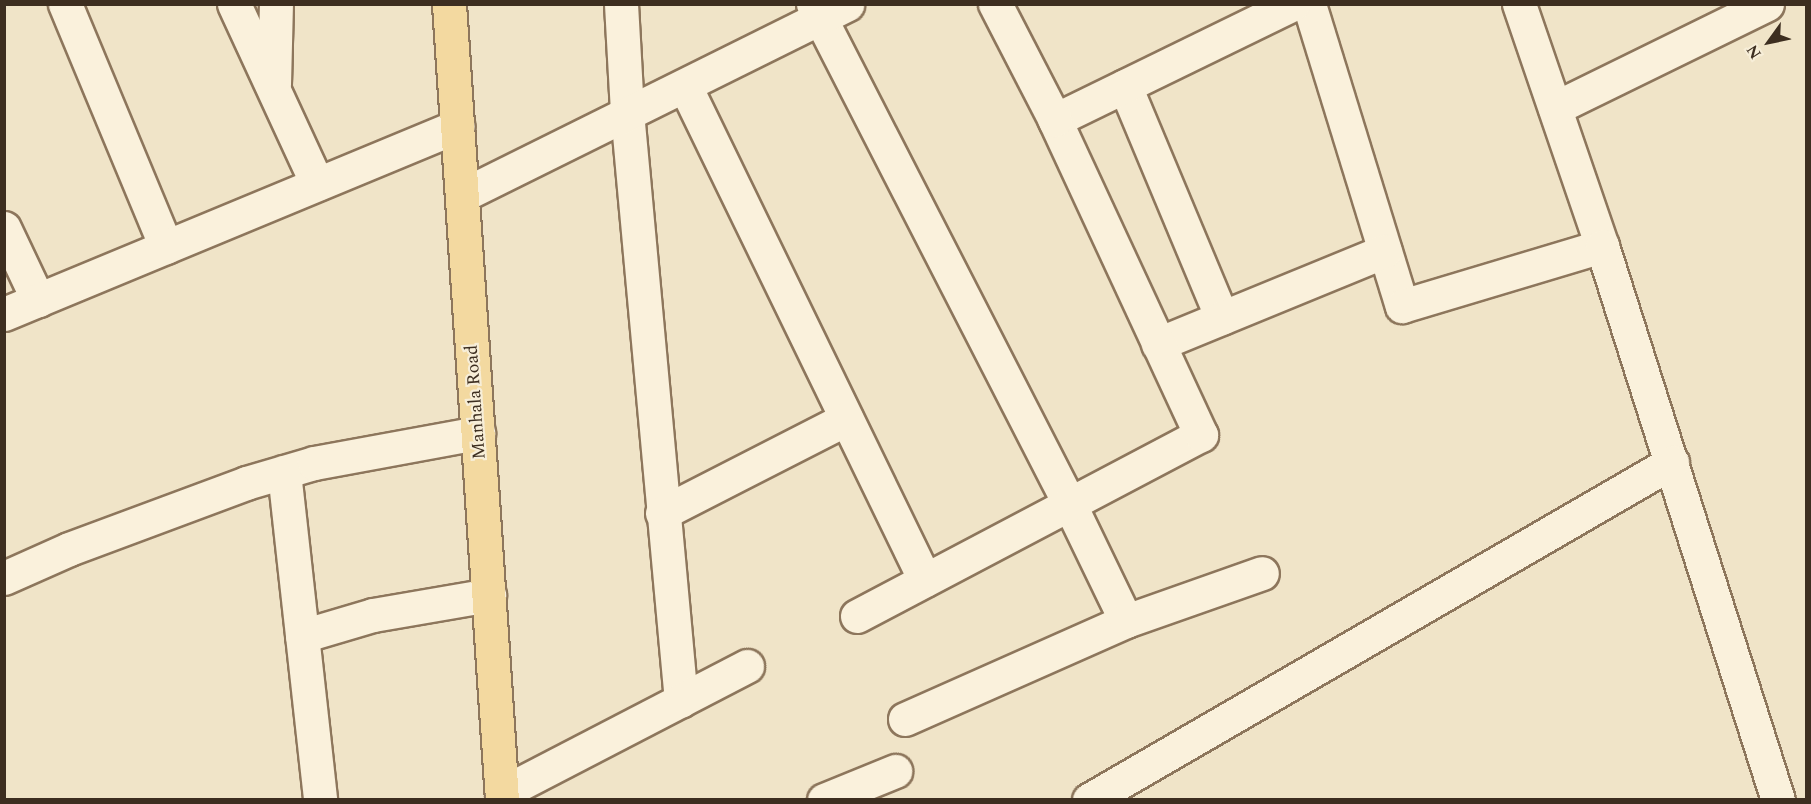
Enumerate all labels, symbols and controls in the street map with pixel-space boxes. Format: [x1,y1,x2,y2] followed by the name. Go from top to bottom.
[1739,12,1799,72] north arrow
[1740,40,1768,64] text: N
[461,344,491,460] street label: Manhala Road

